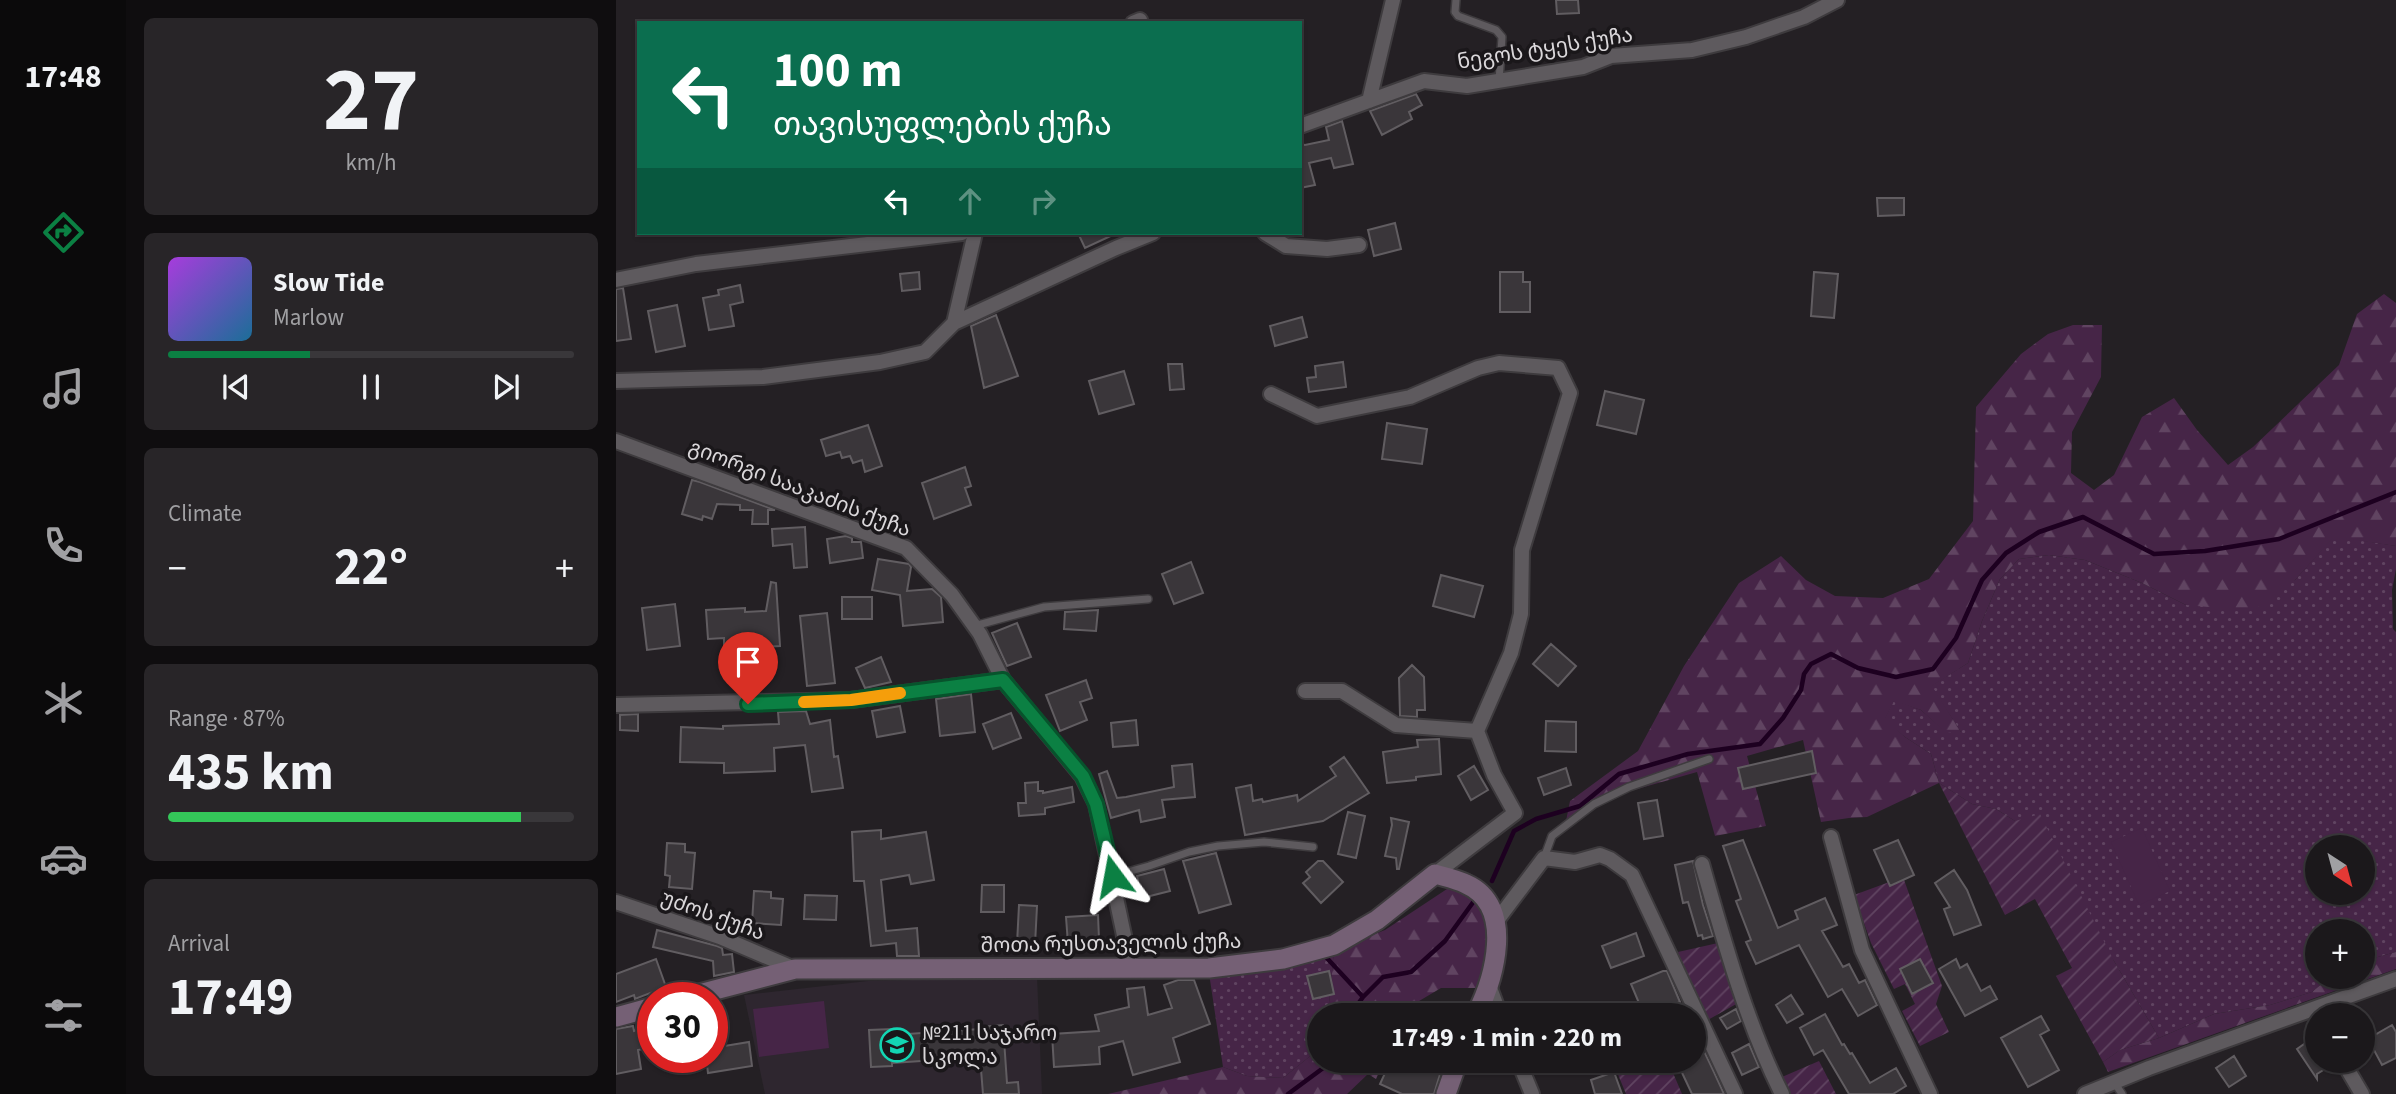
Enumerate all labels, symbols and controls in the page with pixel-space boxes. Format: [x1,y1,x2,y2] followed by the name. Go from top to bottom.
[1455,19,1635,77] street label: ნეგოს ტყეს ქუჩა
[323,36,419,165] text: 27
[773,36,902,106] text: 100 m
[658,49,749,140] icon: left
[24,54,102,100] text: 17:48
[773,102,1112,148] text: თავისუფლების ქუჩა
[345,146,397,179] text: km/h
[878,182,916,220] icon: left
[951,182,989,220] icon: ahead
[1024,182,1062,220] icon: right
[39,208,88,257] icon: directions
[273,264,384,301] text: Slow Tide
[273,301,344,334] text: Marlow
[39,364,88,413] icon: music
[217,368,255,406] icon: previous
[352,368,390,406] icon: pause
[487,368,525,406] icon: next
[684,432,916,544] street label: გიორგი სააკაძის ქუჩა
[168,497,242,530] text: Climate
[39,521,88,570] icon: phone
[334,531,408,605] text: 22°
[168,542,187,596] text: −
[555,542,574,596] text: +
[718,632,778,704] pin
[729,643,767,681] icon: arrive
[39,678,88,727] icon: climate
[168,702,285,735] text: Range · 87%
[168,736,334,810] text: 435 km
[39,834,88,883] icon: car
[2305,835,2375,905] north arrow
[2305,835,2375,1073] map controls
[1076,839,1150,913] position arrow
[657,882,769,948] street label: უძოს ქუჩა
[2305,919,2375,989] button: +
[980,926,1242,960] street label: შოთა რუსთაველის ქუჩა
[168,927,230,960] text: Arrival
[168,961,293,1035] text: 17:49
[637,982,728,1073] speed limit sign: 30
[39,991,88,1040] icon: filters
[2305,1003,2375,1073] button: −
[922,1018,1057,1072] place label: №211 საჯარო სკოლა
[1391,1019,1622,1056] text: 17:49 · 1 min · 220 m
[878,1026,916,1064] school or university icon: №211 საჯარო სკოლა

